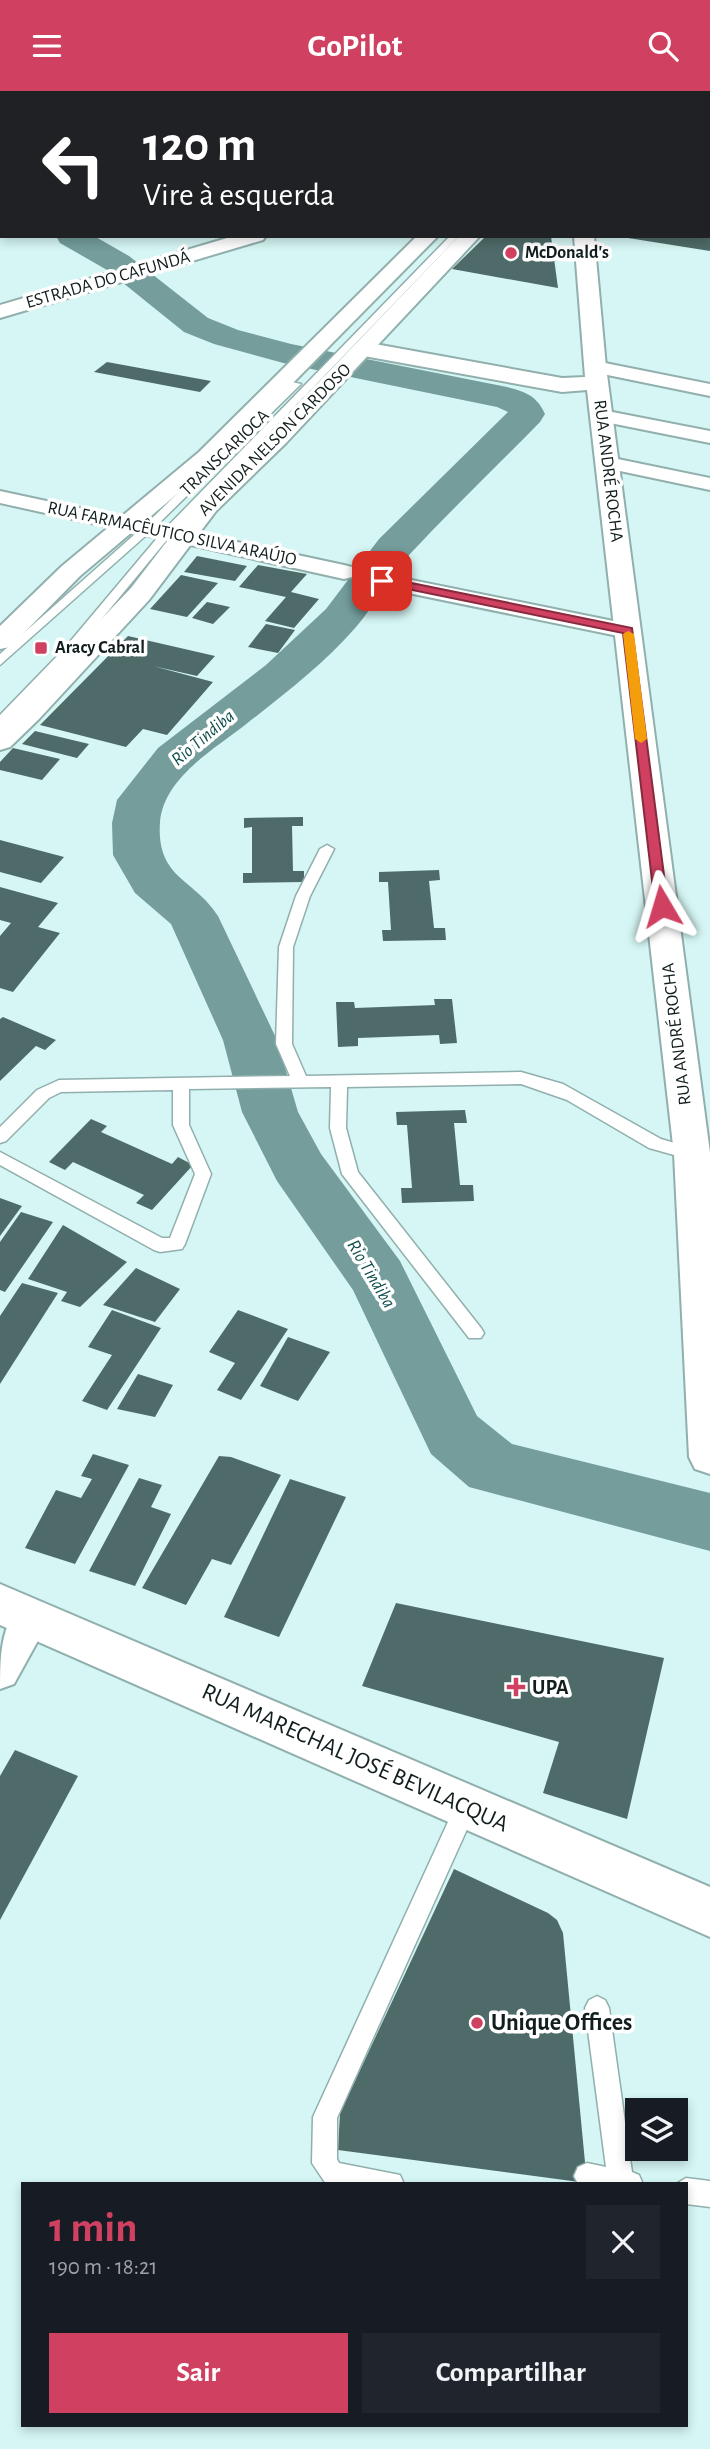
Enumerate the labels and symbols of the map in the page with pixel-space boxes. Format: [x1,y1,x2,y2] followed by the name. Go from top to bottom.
[525,244,609,262] place label: McDonald's
[23,245,193,312] street label: ESTRADA DO CAFUNDÁ
[503,245,519,261] marker: McDonald's
[195,360,355,520] street label: AVENIDA NELSON CARDOSO
[590,398,629,544] street label: RUA ANDRÉ ROCHA
[177,406,273,500] street label: TRANSCARIOCA
[46,496,299,569] street label: RUA FARMACÊUTICO SILVA ARAÚJO
[352,551,412,611] pin
[55,639,145,657] place label: Aracy Cabral
[33,640,49,656] marker: Aracy Cabral
[168,706,238,770] water label: Rio Tindiba
[625,869,699,943] position arrow
[656,961,695,1107] street label: RUA ANDRÉ ROCHA
[343,1237,399,1311] water label: Rio Tindiba
[506,1677,526,1697] marker: UPA
[532,1677,569,1698] place label: UPA
[198,1678,513,1837] street label: RUA MARECHAL JOSÉ BEVILACQUA
[491,2011,632,2035] place label: Unique Offices
[469,2015,485,2031] marker: Unique Offices

